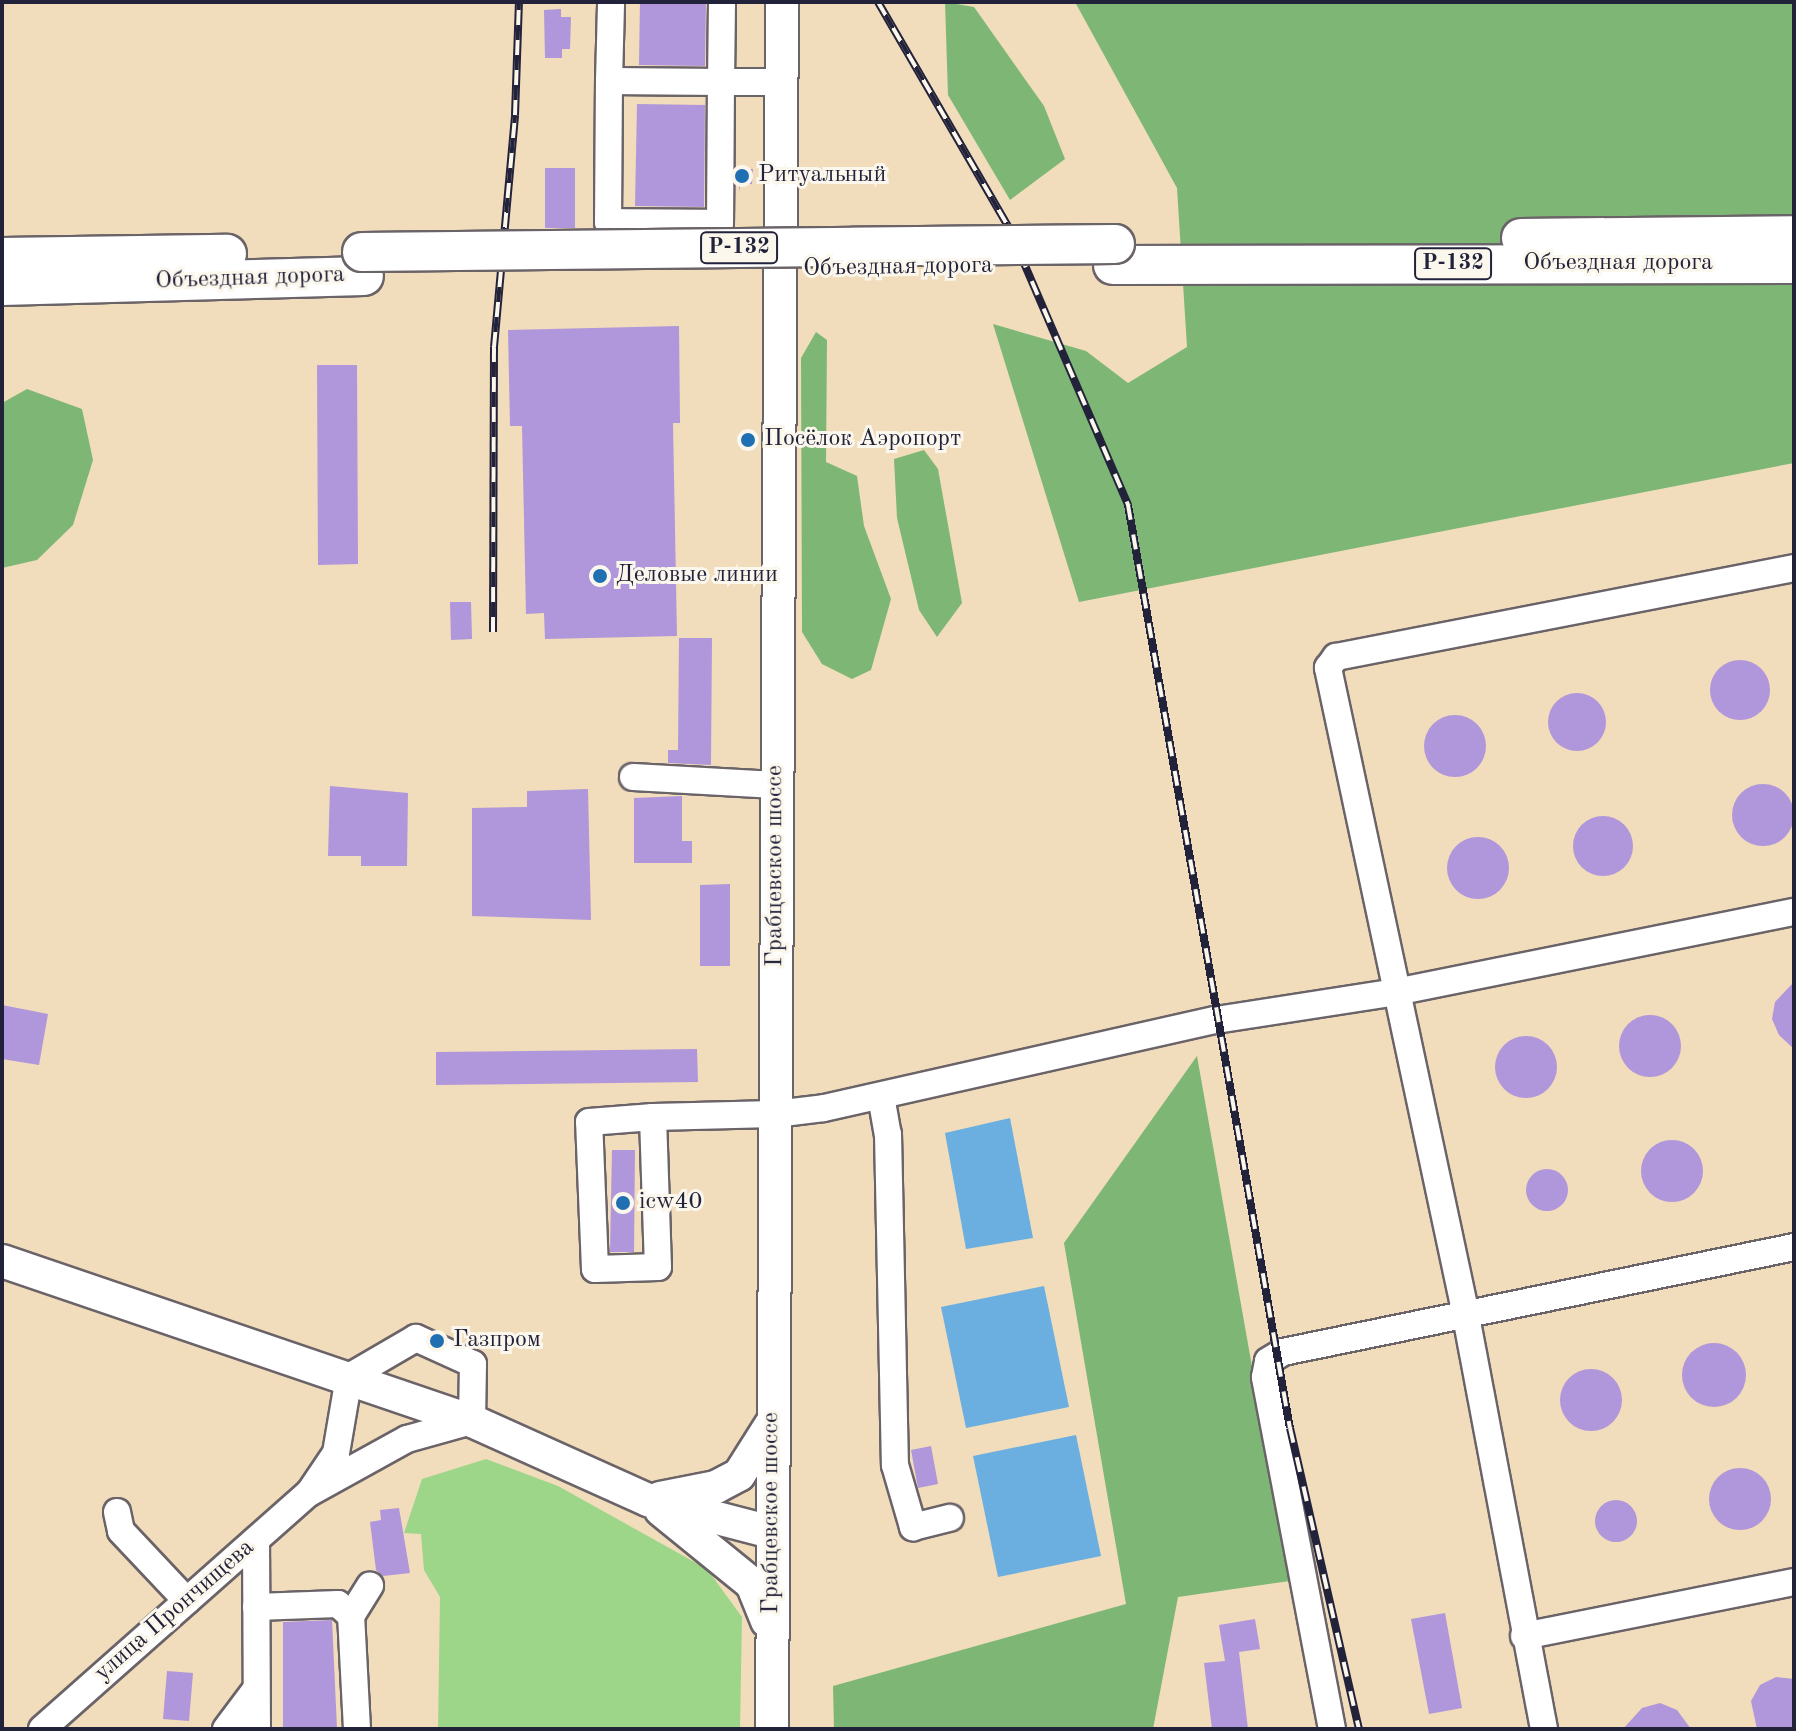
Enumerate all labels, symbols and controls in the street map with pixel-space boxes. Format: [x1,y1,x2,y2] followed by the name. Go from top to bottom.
[758,162,886,190] place label: Ритуальный
[733,167,751,185] marker: Ритуальный
[699,230,779,266] road number: Р-132
[1413,246,1493,282] road number: Р-132
[1523,250,1713,278] street label: Объездная дорога
[803,252,993,284] street label: Объездная дорога
[155,261,345,297] street label: Объездная дорога
[764,426,961,454] place label: Посёлок Аэропорт
[739,431,757,449] marker: Посёлок Аэропорт
[616,562,778,590] place label: Деловые линии
[591,567,609,585] marker: Деловые линии
[762,765,790,967] street label: Грабцевское шоссе
[639,1189,702,1217] place label: icw40
[614,1194,632,1212] marker: icw40
[453,1327,541,1355] place label: Газпром
[428,1332,446,1350] marker: Газпром
[758,1412,786,1614] street label: Грабцевское шоссе
[89,1534,261,1688] street label: улица Прончищева

